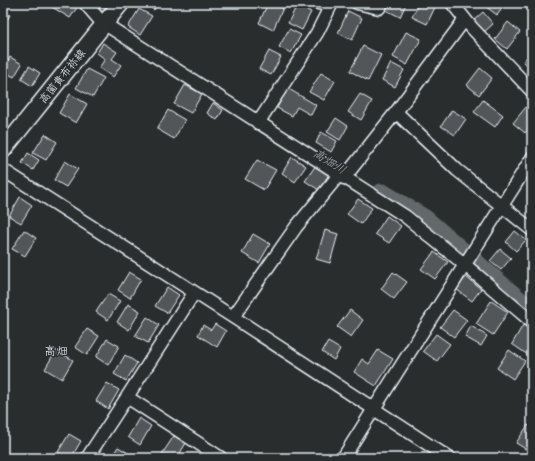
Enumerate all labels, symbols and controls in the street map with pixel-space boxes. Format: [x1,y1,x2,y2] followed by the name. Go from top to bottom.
[36,46,88,106] street label: 高薗貴布祢線
[311,145,349,177] water label: 高畑川
[44,343,68,358] district label: 高畑

